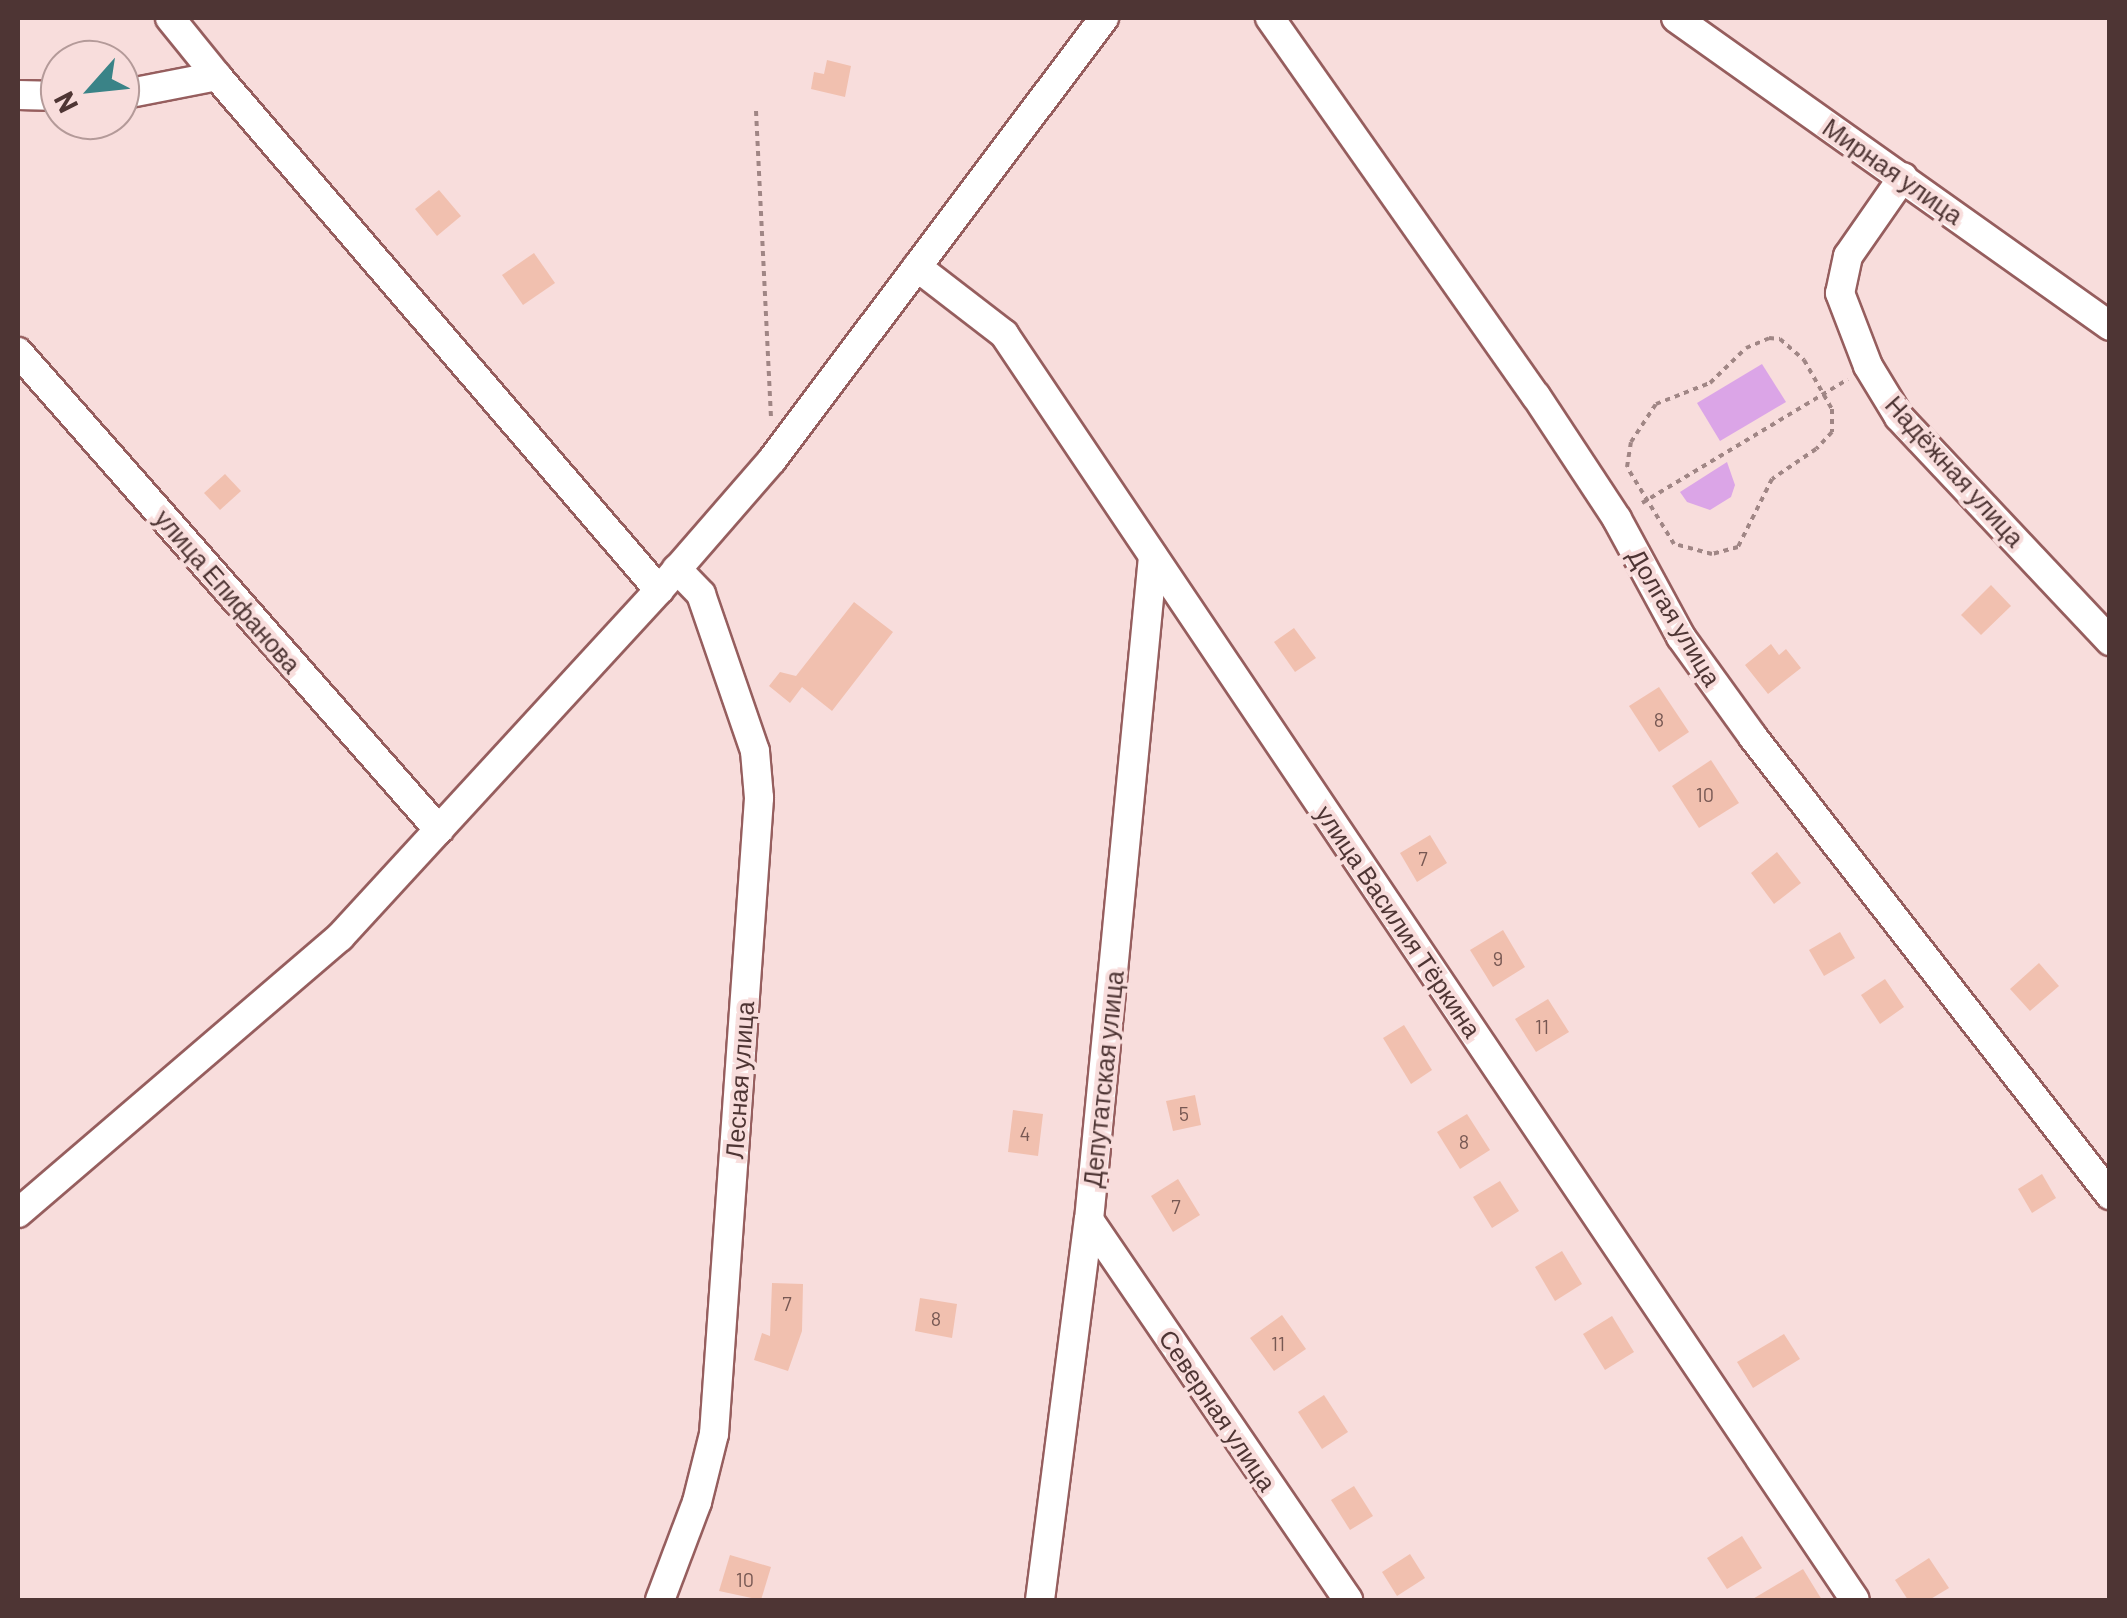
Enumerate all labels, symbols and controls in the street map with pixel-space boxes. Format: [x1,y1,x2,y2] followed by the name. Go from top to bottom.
[40,40,140,140] north arrow
[46,87,84,119] text: N
[1817,112,1969,230] street label: Мирная улица
[1880,390,2030,552] street label: Надёжная улица
[149,503,307,679] street label: улица Епифанова
[1622,543,1728,691] street label: Долгая улица
[1654,707,1664,731] house number: 8
[1696,782,1714,806] house number: 10
[1310,799,1488,1043] street label: улица Василия Тёркина
[1418,846,1428,870] house number: 7
[1493,946,1503,970] house number: 9
[1077,969,1129,1189] street label: Депутатская улица
[719,1000,759,1160] street label: Лесная улица
[1535,1014,1549,1038] house number: 11
[1179,1101,1189,1125] house number: 5
[1019,1121,1031,1145] house number: 4
[1459,1129,1469,1153] house number: 8
[1171,1194,1181,1218] house number: 7
[782,1291,792,1315] house number: 7
[931,1306,941,1330] house number: 8
[1153,1324,1283,1496] street label: Северная улица
[1271,1331,1285,1355] house number: 11
[736,1567,754,1591] house number: 10

